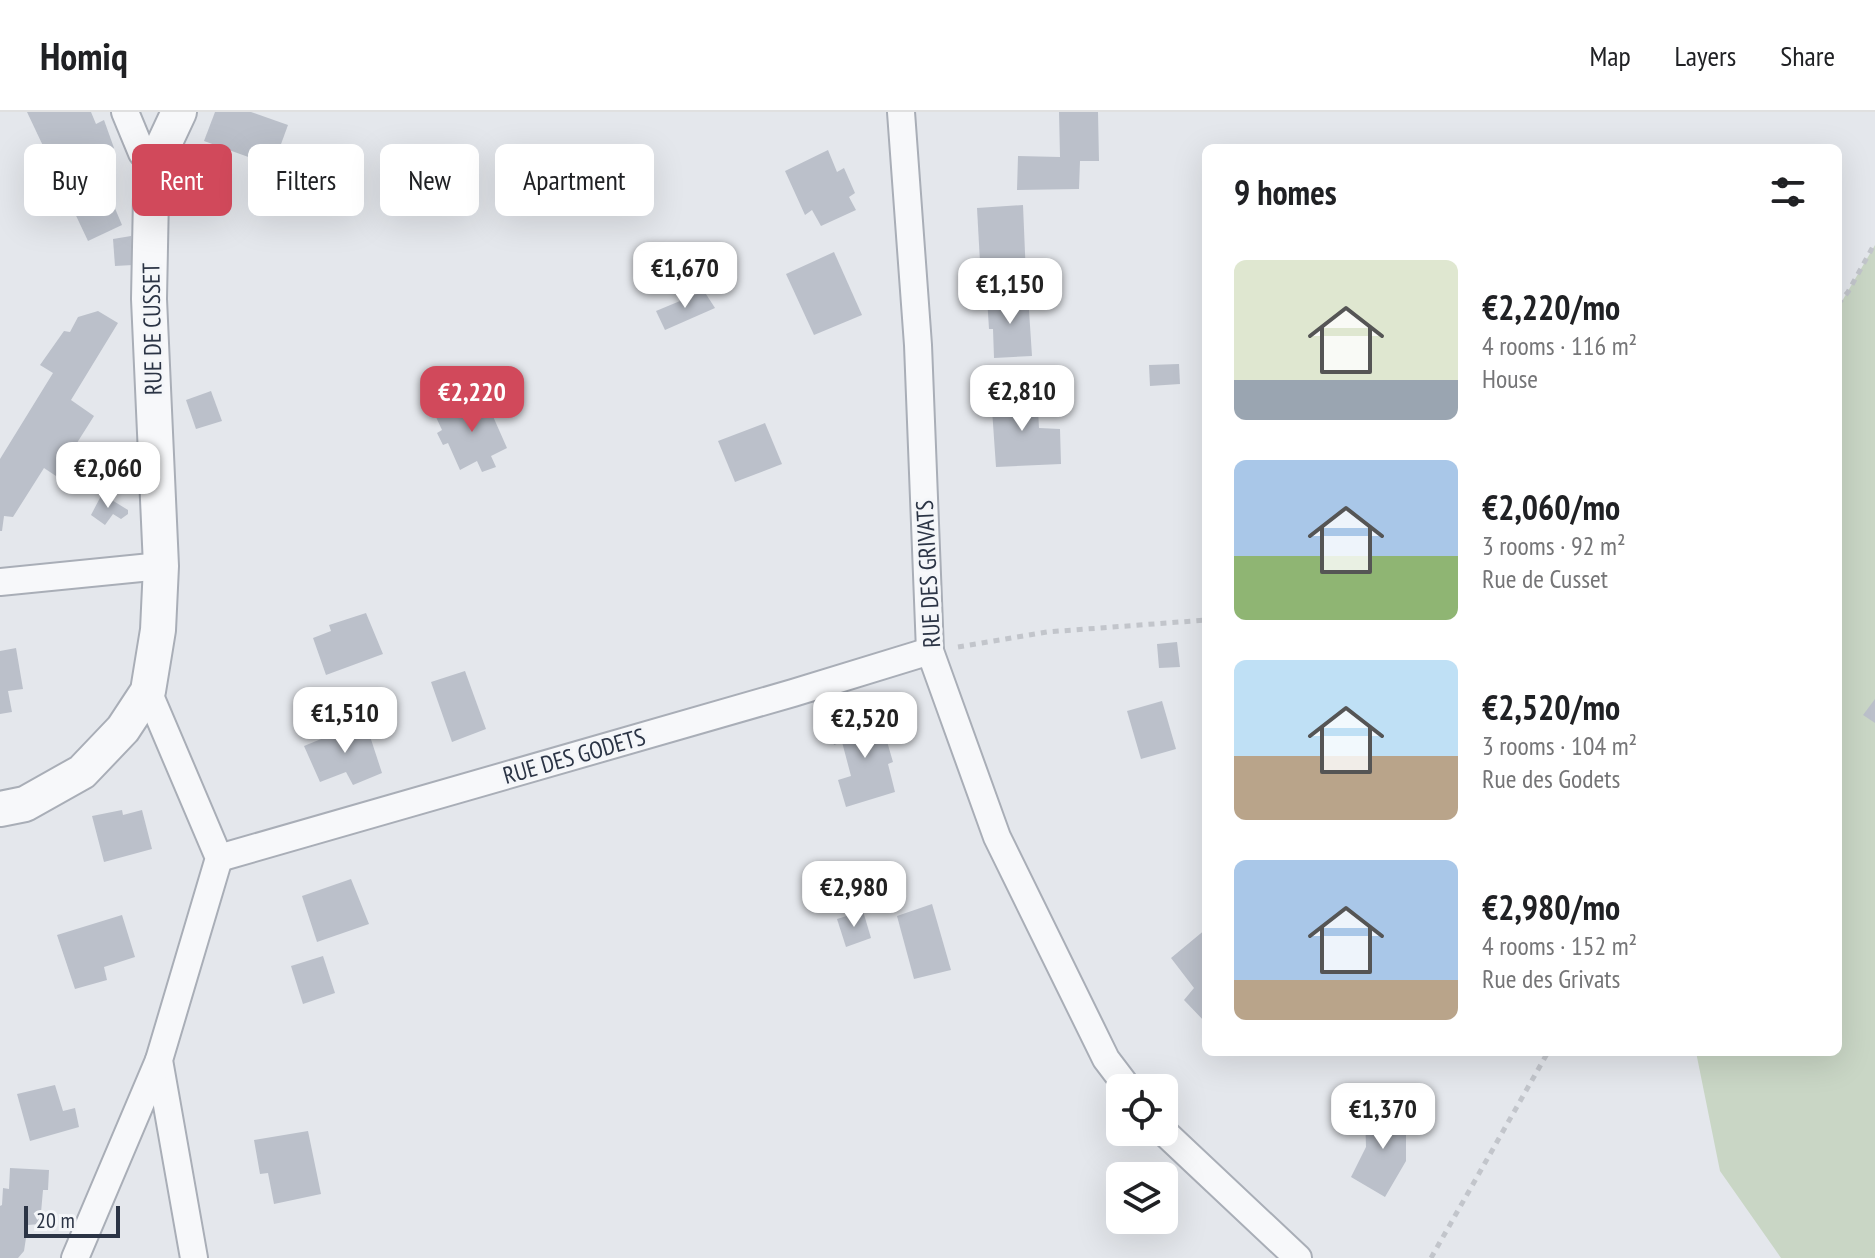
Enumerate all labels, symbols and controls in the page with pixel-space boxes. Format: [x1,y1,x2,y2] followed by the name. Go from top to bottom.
[40,31,128,80] text: Homiq
[1589,37,1631,74] text: Map
[1675,37,1736,74] text: Layers
[1780,37,1835,74] text: Share
[24,144,116,216] chip: Buy
[132,144,232,216] chip: Rent
[248,144,364,216] chip: Filters
[380,144,479,216] chip: New
[495,144,654,216] chip: Apartment
[1234,170,1337,214] text: 9 homes
[1766,170,1810,214] icon: filters
[620,242,750,310] pin: €1,670
[651,251,719,284] text: €1,670
[945,258,1075,326] pin: €1,150
[135,262,169,395] street label: RUE DE CUSSET
[976,267,1044,300] text: €1,150
[1482,285,1620,329] text: €2,220/mo
[1298,292,1394,388] icon: home
[1482,329,1637,362] text: 4 rooms · 116 m²
[1482,362,1538,395] text: House
[957,365,1087,433] pin: €2,810
[407,366,537,434] pin: €2,220
[988,374,1056,407] text: €2,810
[438,375,506,408] text: €2,220
[43,442,173,510] pin: €2,060
[74,451,142,484] text: €2,060
[1482,485,1620,529] text: €2,060/mo
[1298,492,1394,588] icon: home
[909,499,947,649] street label: RUE DES GRIVATS
[1482,529,1626,562] text: 3 rooms · 92 m²
[1482,562,1608,595] text: Rue de Cusset
[1482,685,1620,729] text: €2,520/mo
[280,687,410,755] pin: €1,510
[800,692,930,760] pin: €2,520
[1298,692,1394,788] icon: home
[311,696,379,729] text: €1,510
[831,701,899,734] text: €2,520
[499,721,649,791] street label: RUE DES GODETS
[1482,729,1637,762] text: 3 rooms · 104 m²
[1482,762,1620,795] text: Rue des Godets
[789,861,919,929] pin: €2,980
[820,870,888,903] text: €2,980
[1482,885,1620,929] text: €2,980/mo
[1298,892,1394,988] icon: home
[1482,929,1637,962] text: 4 rooms · 152 m²
[1482,962,1620,995] text: Rue des Grivats
[1106,1074,1178,1234] map controls
[1106,1074,1178,1146] button: locate
[1318,1083,1448,1151] pin: €1,370
[1349,1092,1417,1125] text: €1,370
[1106,1162,1178,1234] button: layers
[24,1202,120,1238] scale bar
[36,1206,75,1234] text: 20 m

